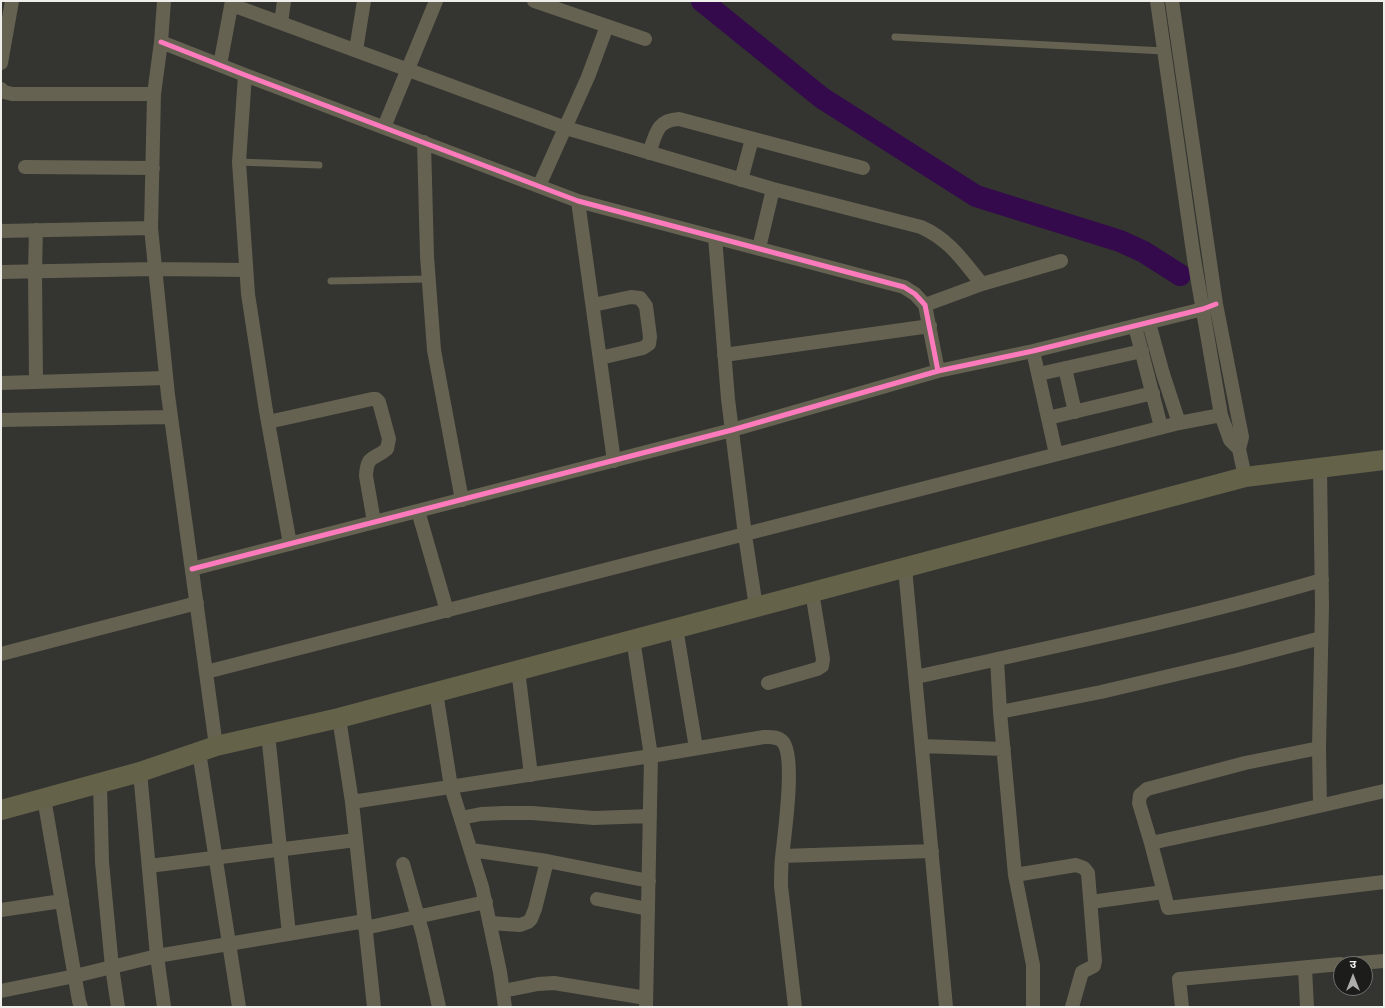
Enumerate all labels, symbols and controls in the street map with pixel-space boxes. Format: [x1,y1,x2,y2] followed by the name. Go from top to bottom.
[1333,956,1373,996] north arrow
[1350,958,1356,971] text: उ

